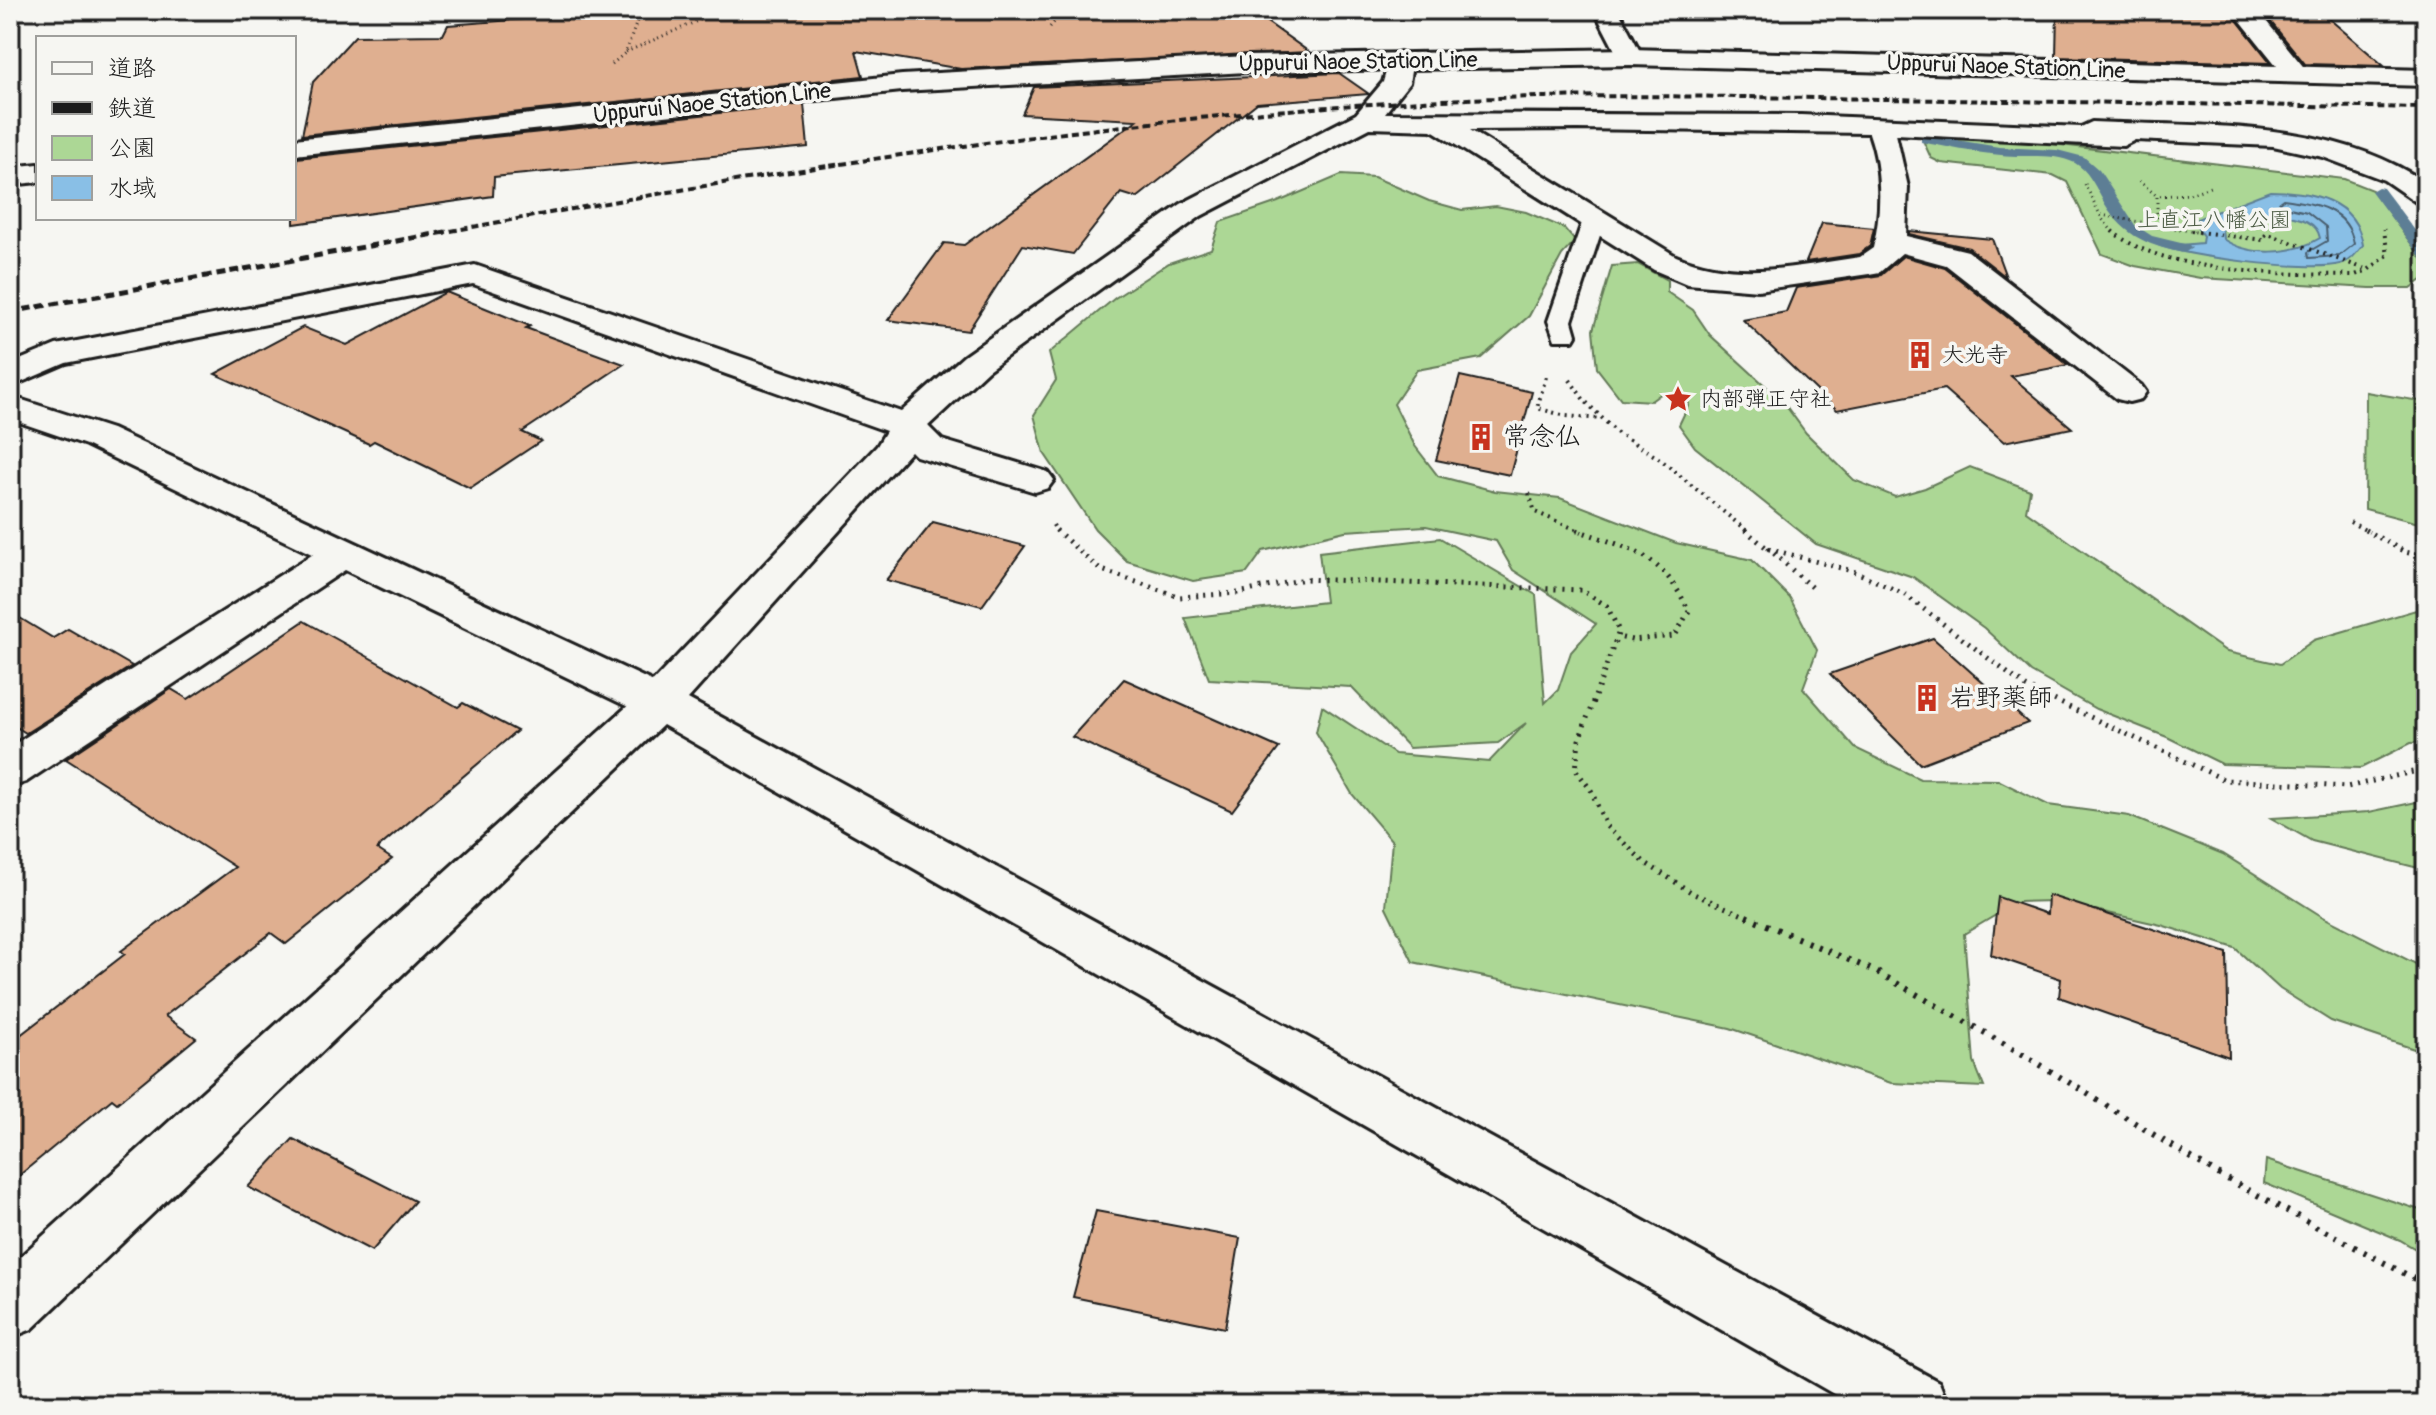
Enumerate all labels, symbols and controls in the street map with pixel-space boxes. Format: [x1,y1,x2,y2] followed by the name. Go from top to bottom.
[36,36,296,220] legend
[1238,46,1478,78] street label: Uppurui Naoe Station Line
[1886,49,2126,85] street label: Uppurui Naoe Station Line
[108,54,156,83] text: 道路
[592,77,832,129] street label: Uppurui Naoe Station Line
[108,94,156,123] text: 鉄道
[108,134,156,163] text: 公園
[108,174,156,203] text: 水域
[2137,206,2291,234] park label: 上直江八幡公園
[1905,340,1935,370] building icon: 大光寺
[1942,341,2008,369] place label: 大光寺
[1663,384,1693,414] place icon: 内部弾正守社
[1700,385,1832,413] place label: 内部弾正守社
[1503,421,1581,453] place label: 常念仏
[1466,422,1496,452] building icon: 常念仏
[1949,682,2053,714] place label: 岩野薬師
[1912,683,1942,713] building icon: 岩野薬師

